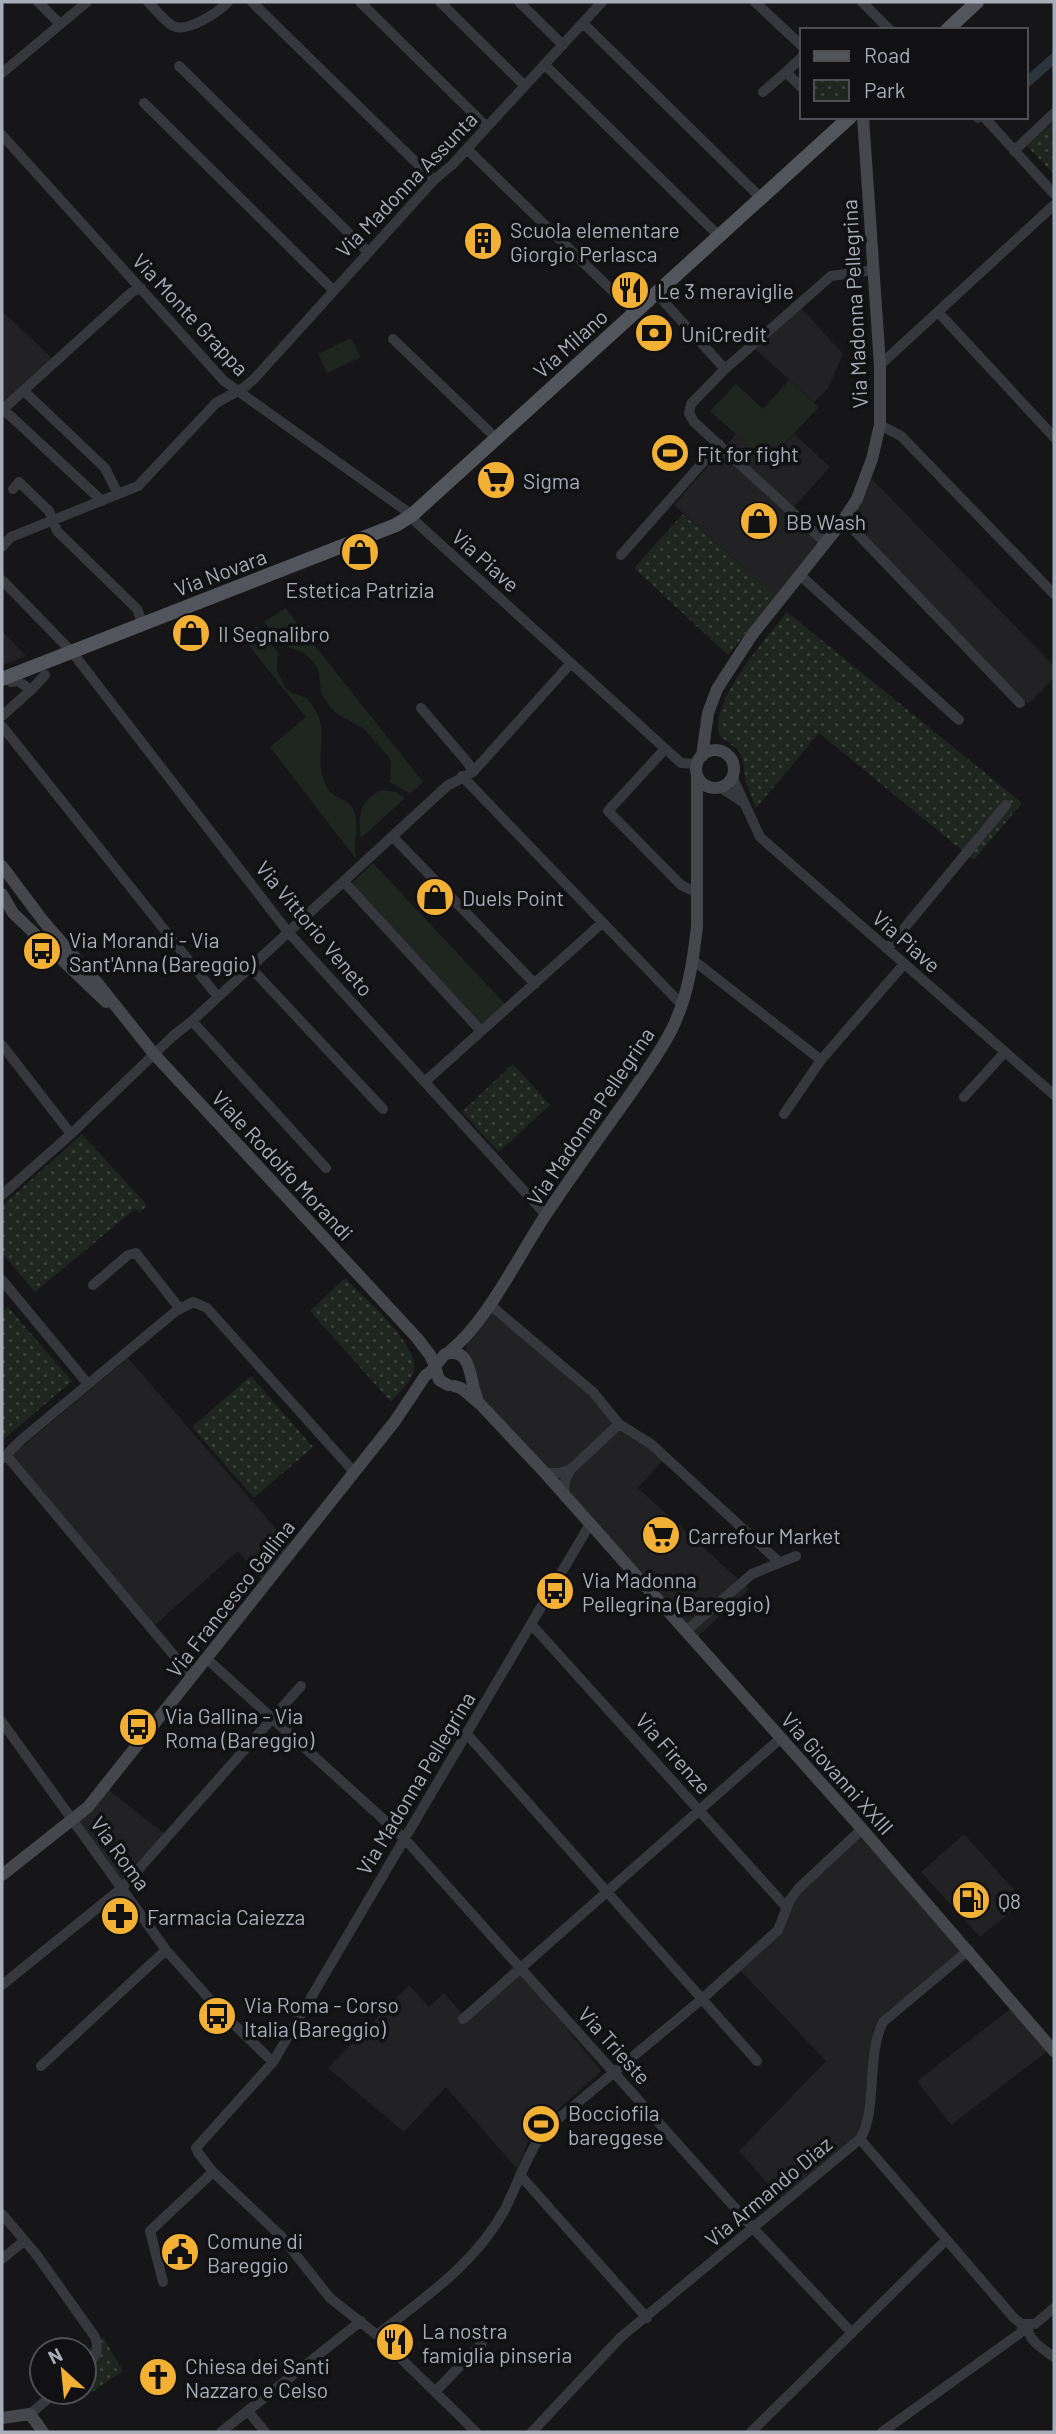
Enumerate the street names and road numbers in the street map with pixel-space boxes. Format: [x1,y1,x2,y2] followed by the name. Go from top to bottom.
[330,106,482,262] street label: Via Madonna Assunta
[836,199,872,409] street label: Via Madonna Pellegrina
[128,248,254,380] street label: Via Monte Grappa
[528,303,612,383] street label: Via Milano
[447,523,525,597] street label: Via Piave
[170,543,270,601] street label: Via Novara
[251,855,379,1001] street label: Via Vittorio Veneto
[868,905,946,977] street label: Via Piave
[521,1022,659,1210] street label: Via Madonna Pellegrina
[207,1085,359,1245] street label: Viale Rodolfo Morandi
[161,1514,299,1682] street label: Via Francesco Gallina
[350,1687,480,1879] street label: Via Madonna Pellegrina
[631,1707,717,1799] street label: Via Firenze
[777,1707,899,1839] street label: Via Giovanni XXIII
[86,1811,156,1895] street label: Via Roma
[574,2001,656,2089] street label: Via Trieste
[700,2131,836,2251] street label: Via Armando Diaz

